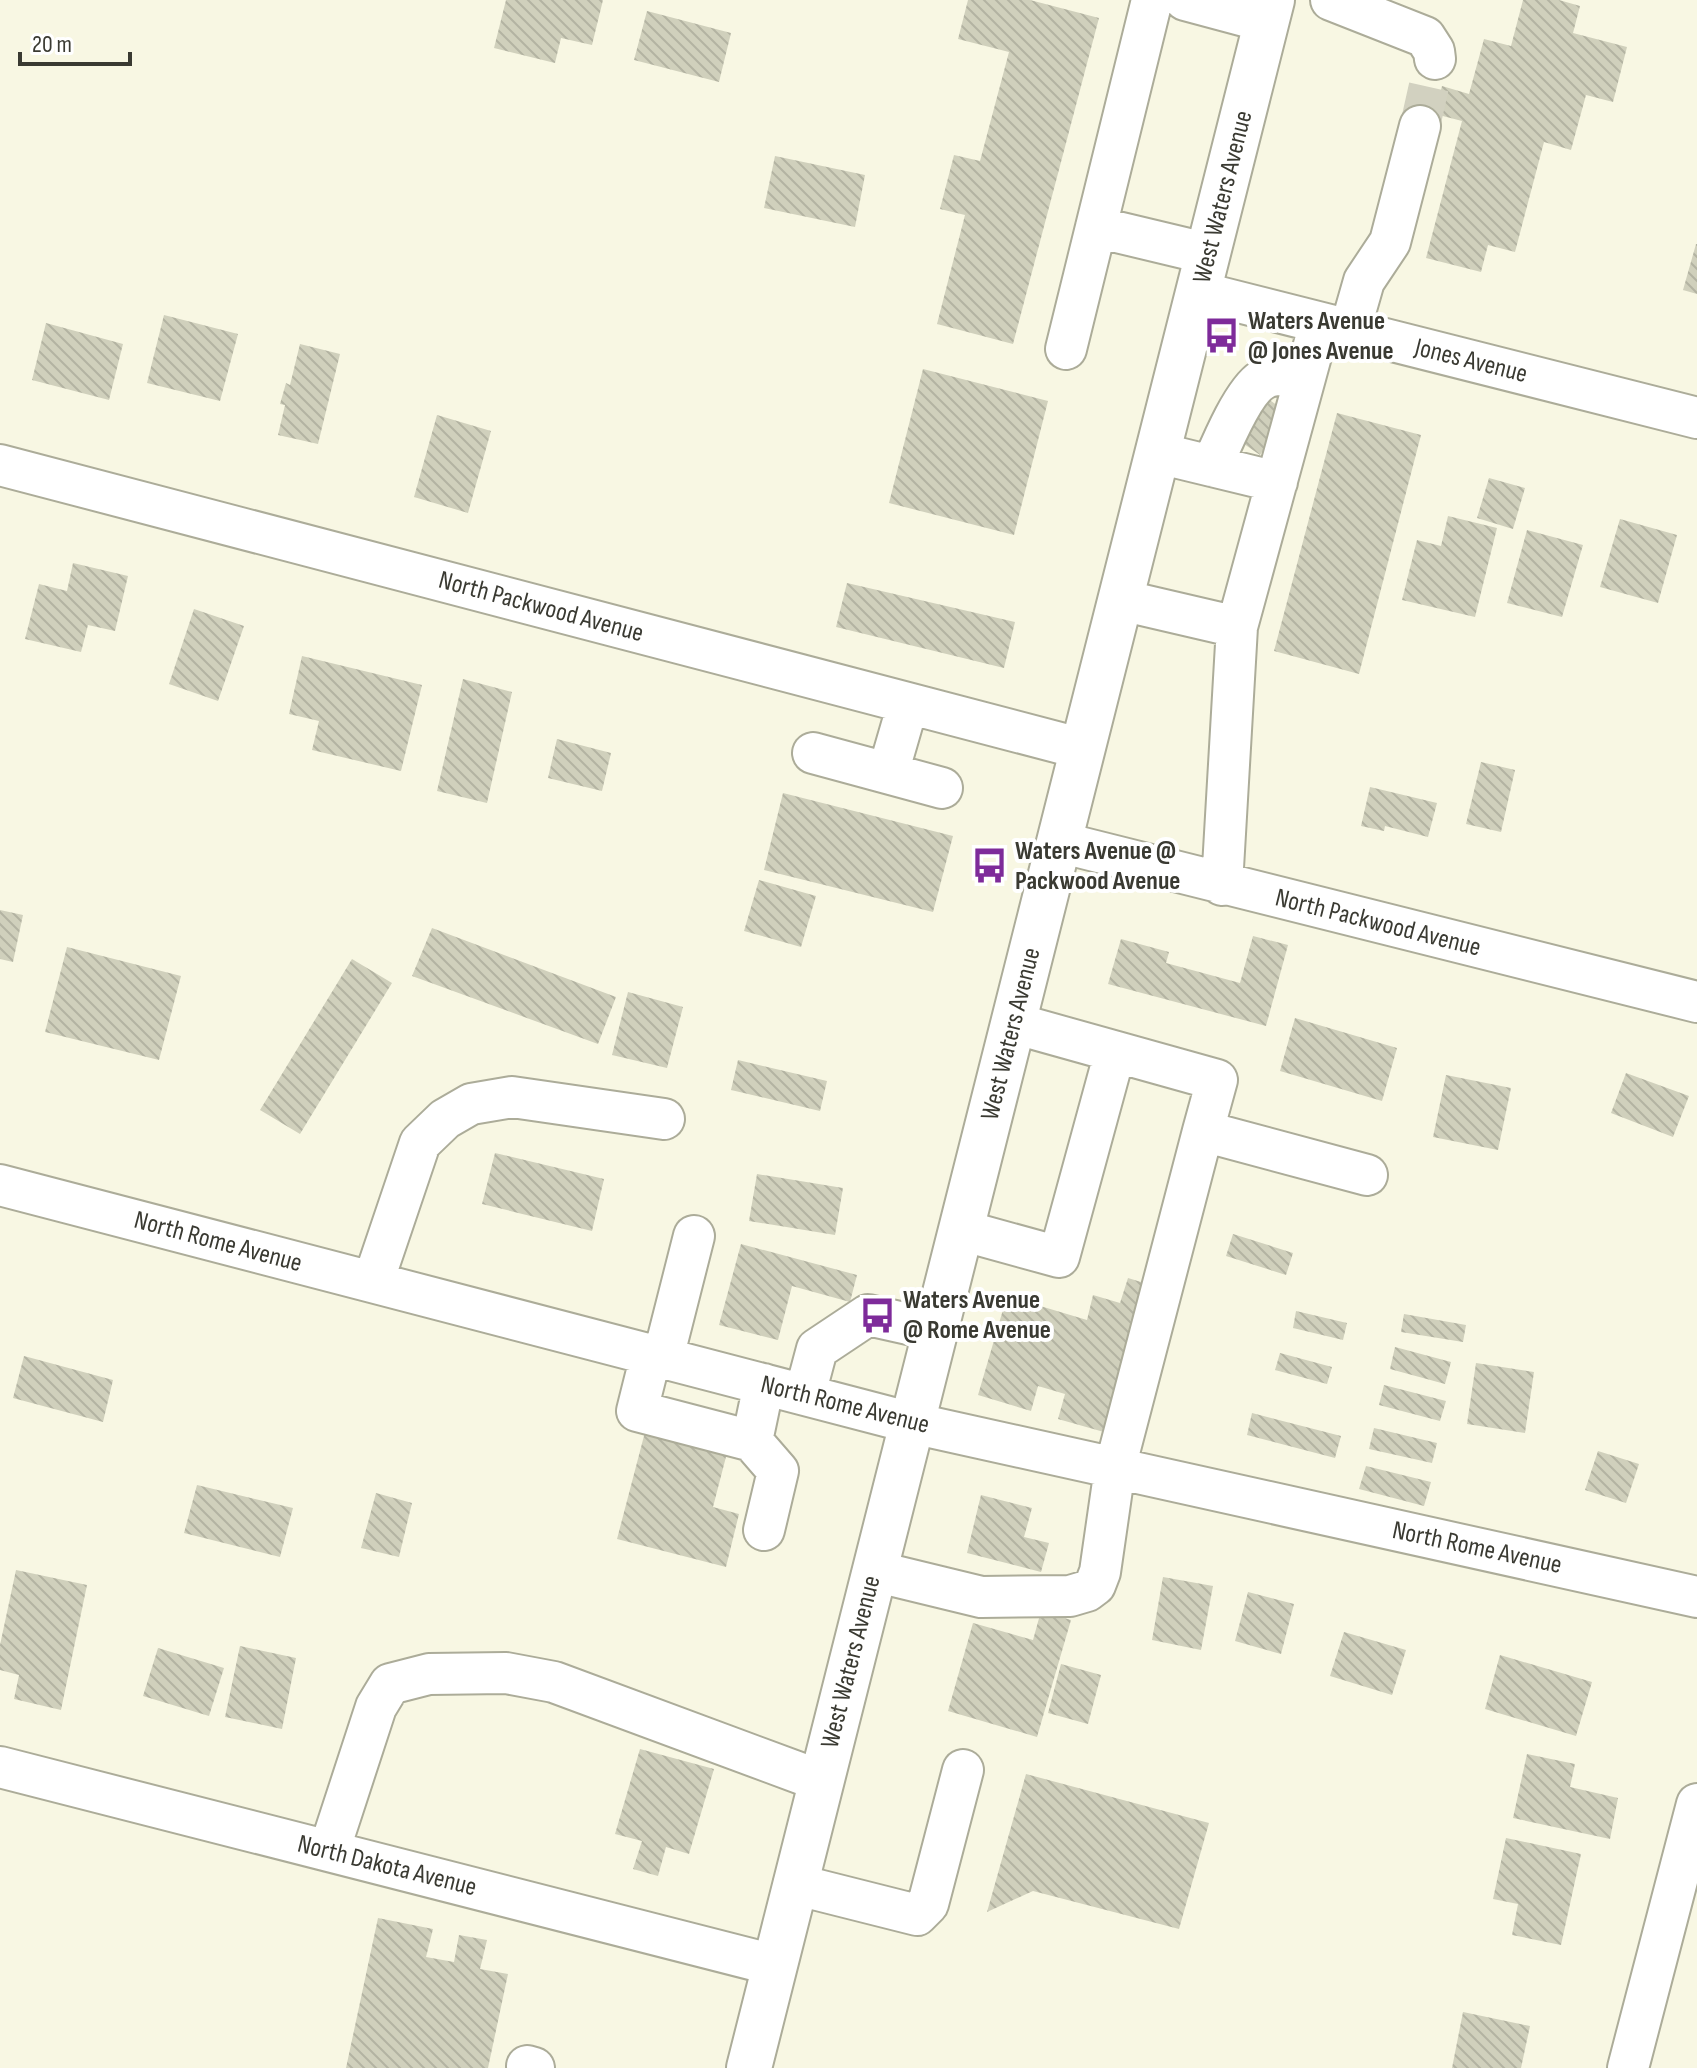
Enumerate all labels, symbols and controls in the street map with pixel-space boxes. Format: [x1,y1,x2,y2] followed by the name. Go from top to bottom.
[20,16,130,66] scale bar
[32,30,72,59] text: 20 m
[1187,107,1259,287] street label: West Waters Avenue
[1248,306,1394,367] place label: Waters Avenue @ Jones Avenue
[1203,317,1241,355] bus stop icon: Waters Avenue @ Jones Avenue
[1411,332,1530,390] street label: Jones Avenue
[435,565,647,649] street label: North Packwood Avenue
[1015,836,1180,897] place label: Waters Avenue @ Packwood Avenue
[970,847,1008,885] bus stop icon: Waters Avenue @ Packwood Avenue
[1272,882,1484,964] street label: North Packwood Avenue
[975,944,1047,1124] street label: West Waters Avenue
[131,1205,305,1279] street label: North Rome Avenue
[903,1285,1051,1346] place label: Waters Avenue @ Rome Avenue
[858,1296,896,1334] bus stop icon: Waters Avenue @ Rome Avenue
[758,1369,932,1441] street label: North Rome Avenue
[1389,1515,1565,1581] street label: North Rome Avenue
[815,1572,887,1752] street label: West Waters Avenue
[294,1829,480,1903] street label: North Dakota Avenue

